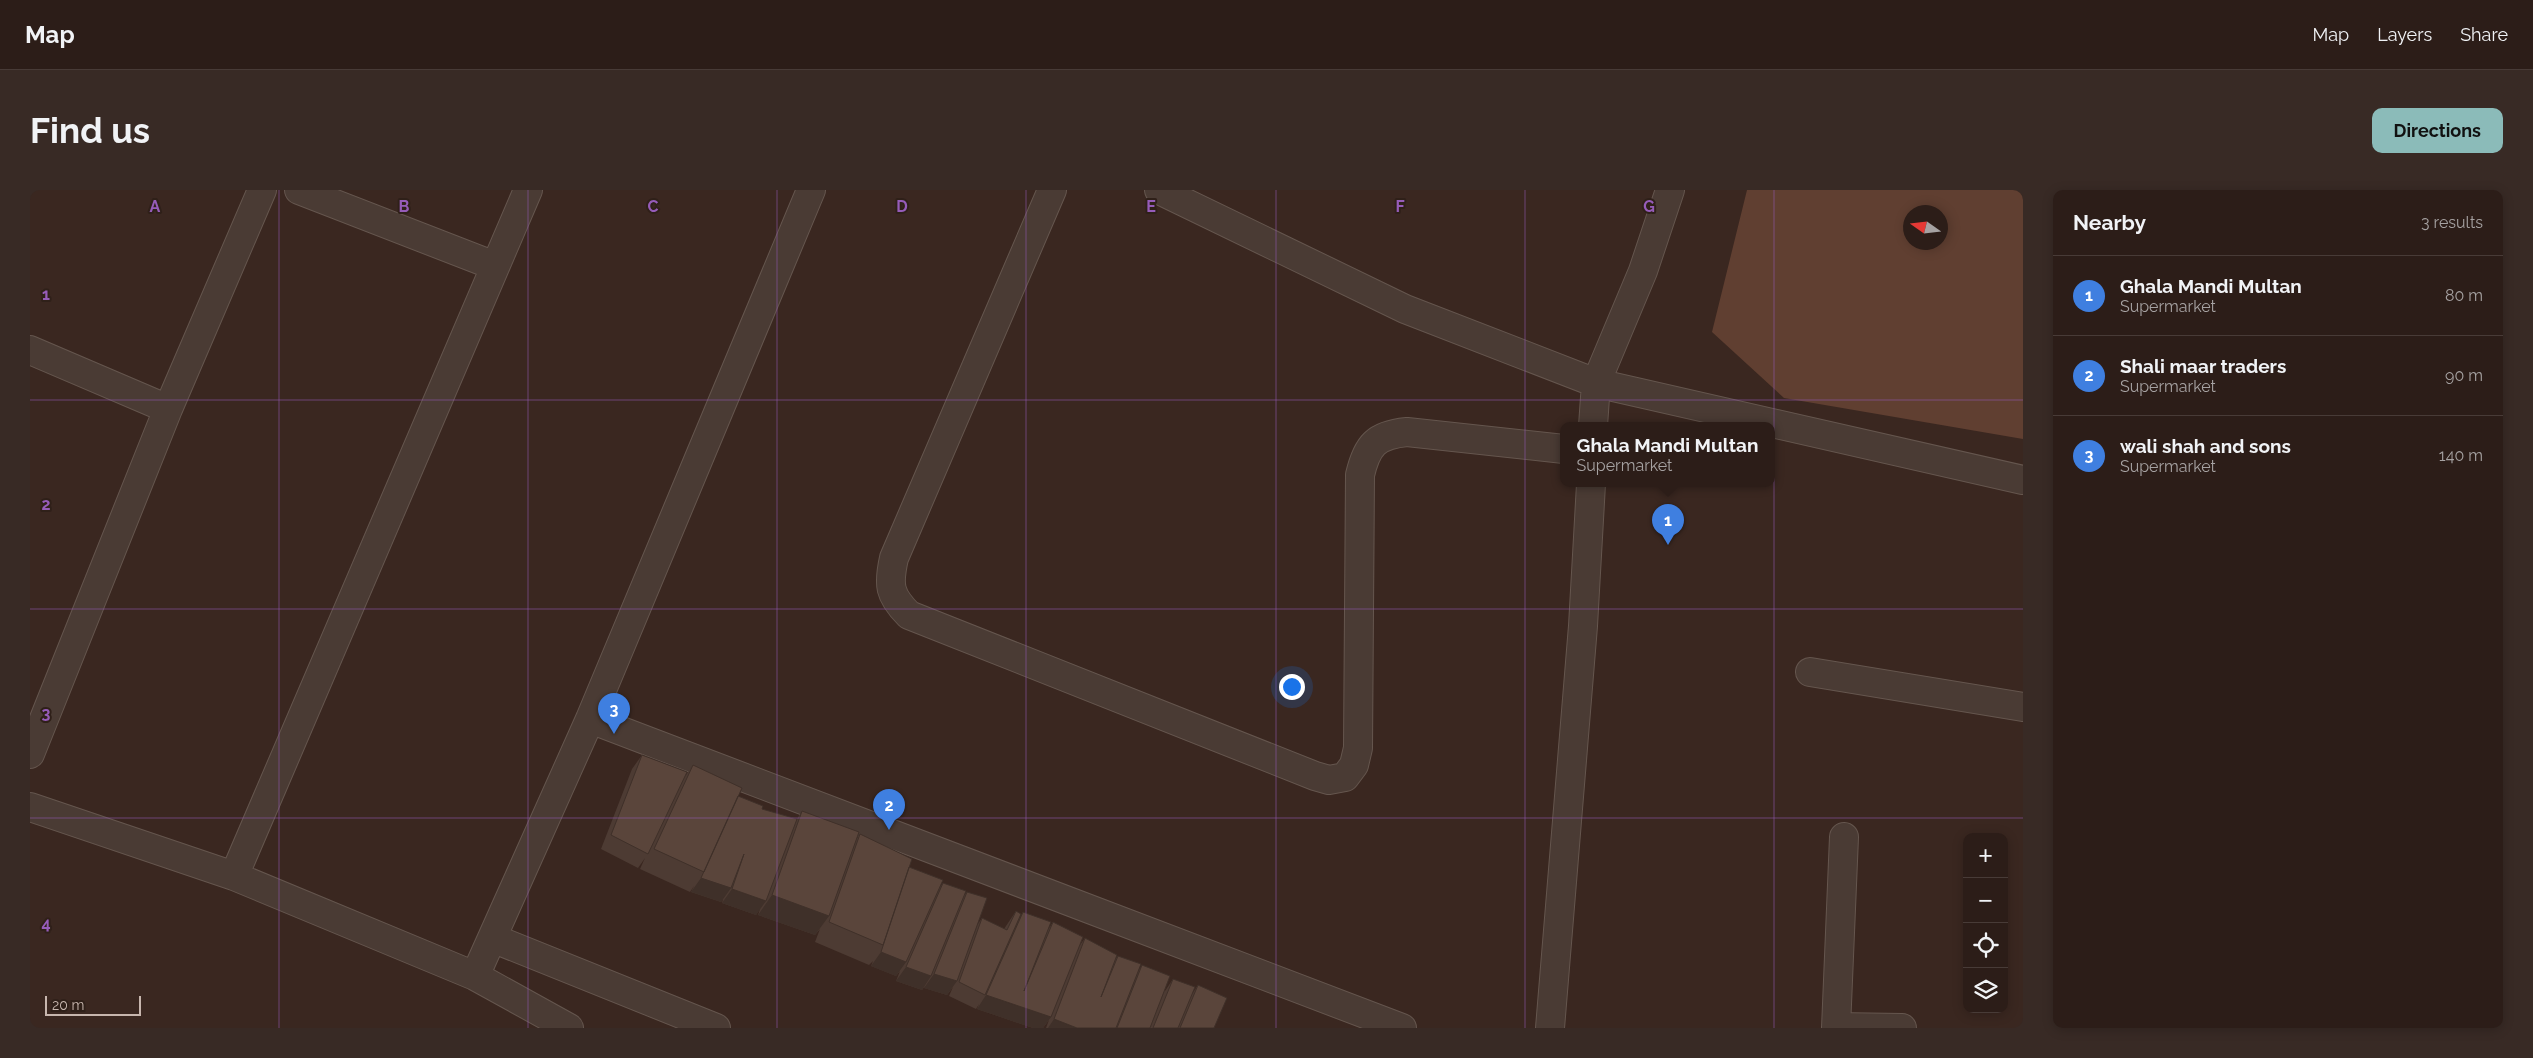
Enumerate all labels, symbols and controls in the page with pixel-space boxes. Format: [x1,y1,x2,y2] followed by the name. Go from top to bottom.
[25,20,75,49] text: Map
[2313,24,2349,45] text: Map
[2377,24,2432,45] text: Layers
[2460,24,2508,45] text: Share
[2372,108,2503,153] button: Directions
[30,110,150,151] text: Find us
[150,197,161,216] text: A
[399,197,410,216] text: B
[648,197,659,216] text: C
[896,197,908,216] text: D
[1146,197,1156,216] text: E
[1395,197,1405,216] text: F
[1643,197,1655,216] text: G
[1903,205,1948,250] north arrow
[2073,210,2146,235] text: Nearby
[2421,213,2483,232] text: 3 results
[2120,275,2302,297] text: Ghala Mandi Multan
[42,285,50,304] text: 1
[2085,286,2093,305] text: 1
[2445,286,2483,305] text: 80 m
[2120,297,2216,316] text: Supermarket
[2120,355,2286,377] text: Shali maar traders
[2084,366,2094,385] text: 2
[2445,366,2483,385] text: 90 m
[2120,377,2216,396] text: Supermarket
[1560,422,1775,487] popup
[1577,434,1758,456] text: Ghala Mandi Multan
[2120,435,2291,457] text: wali shah and sons
[2085,446,2093,465] text: 3
[2439,446,2483,465] text: 140 m
[1577,456,1672,475] text: Supermarket
[2120,457,2216,476] text: Supermarket
[41,495,51,514] text: 2
[1652,504,1684,545] pin: 1
[1279,674,1305,700] your location
[598,693,630,734] pin: 3
[42,704,51,723] text: 3
[873,789,905,830] pin: 2
[1963,833,2008,1013] map controls
[1963,833,2008,878] button: +
[1963,878,2008,923] button: −
[41,914,51,933] text: 4
[1963,923,2008,968] button: locate
[1963,968,2008,1013] button: layers
[45,993,141,1016] scale bar
[52,997,84,1013] text: 20 m

